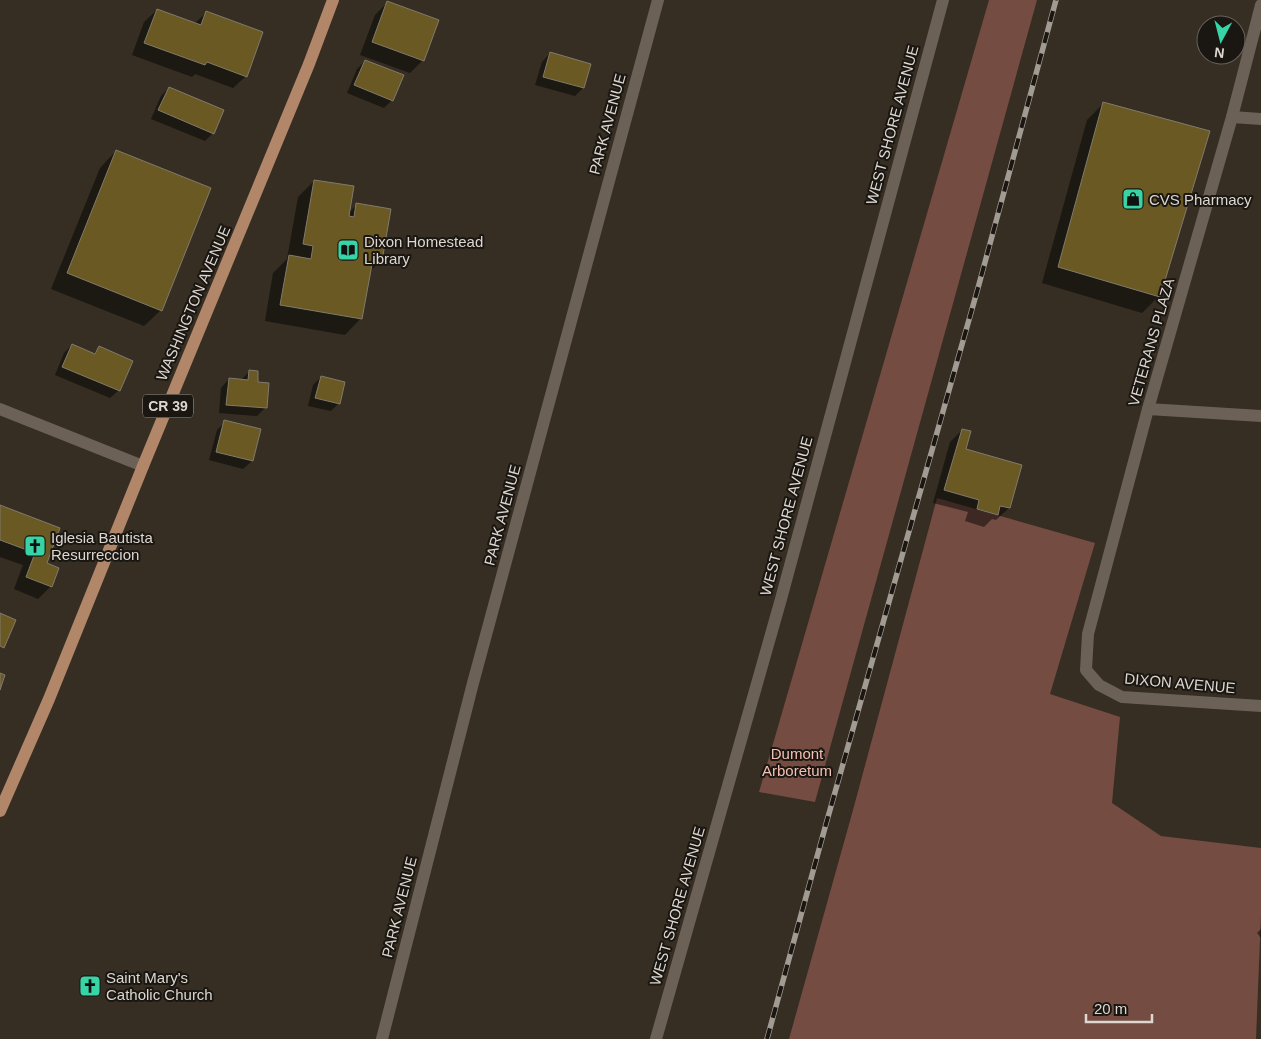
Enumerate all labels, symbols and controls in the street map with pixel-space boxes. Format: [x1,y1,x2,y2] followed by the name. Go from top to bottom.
[1196,15,1246,65] north arrow
[863,43,921,207] street label: WEST SHORE AVENUE
[1213,44,1225,61] text: N
[585,72,629,176] street label: PARK AVENUE
[1121,187,1145,211] shop icon: CVS Pharmacy
[1149,191,1252,208] place label: CVS Pharmacy
[153,223,233,383] street label: WASHINGTON AVENUE
[364,233,483,267] place label: Dixon Homestead Library
[336,238,360,262] library icon: Dixon Homestead Library
[1125,276,1177,408] street label: VETERANS PLAZA
[143,394,193,418] road number: CR 39
[757,434,815,598] street label: WEST SHORE AVENUE
[480,463,524,567] street label: PARK AVENUE
[51,529,153,563] place label: Iglesia Bautista Resurreccion
[23,534,47,558] church icon: Iglesia Bautista Resurreccion
[1124,670,1236,696] street label: DIXON AVENUE
[762,745,832,779] park label: Dumont Arboretum
[646,825,708,987] street label: WEST SHORE AVENUE
[378,855,420,959] street label: PARK AVENUE
[106,969,213,1003] place label: Saint Mary's Catholic Church
[78,974,102,998] church icon: Saint Mary's Catholic Church
[1086,992,1152,1024] scale bar
[1094,1000,1127,1017] text: 20 m

